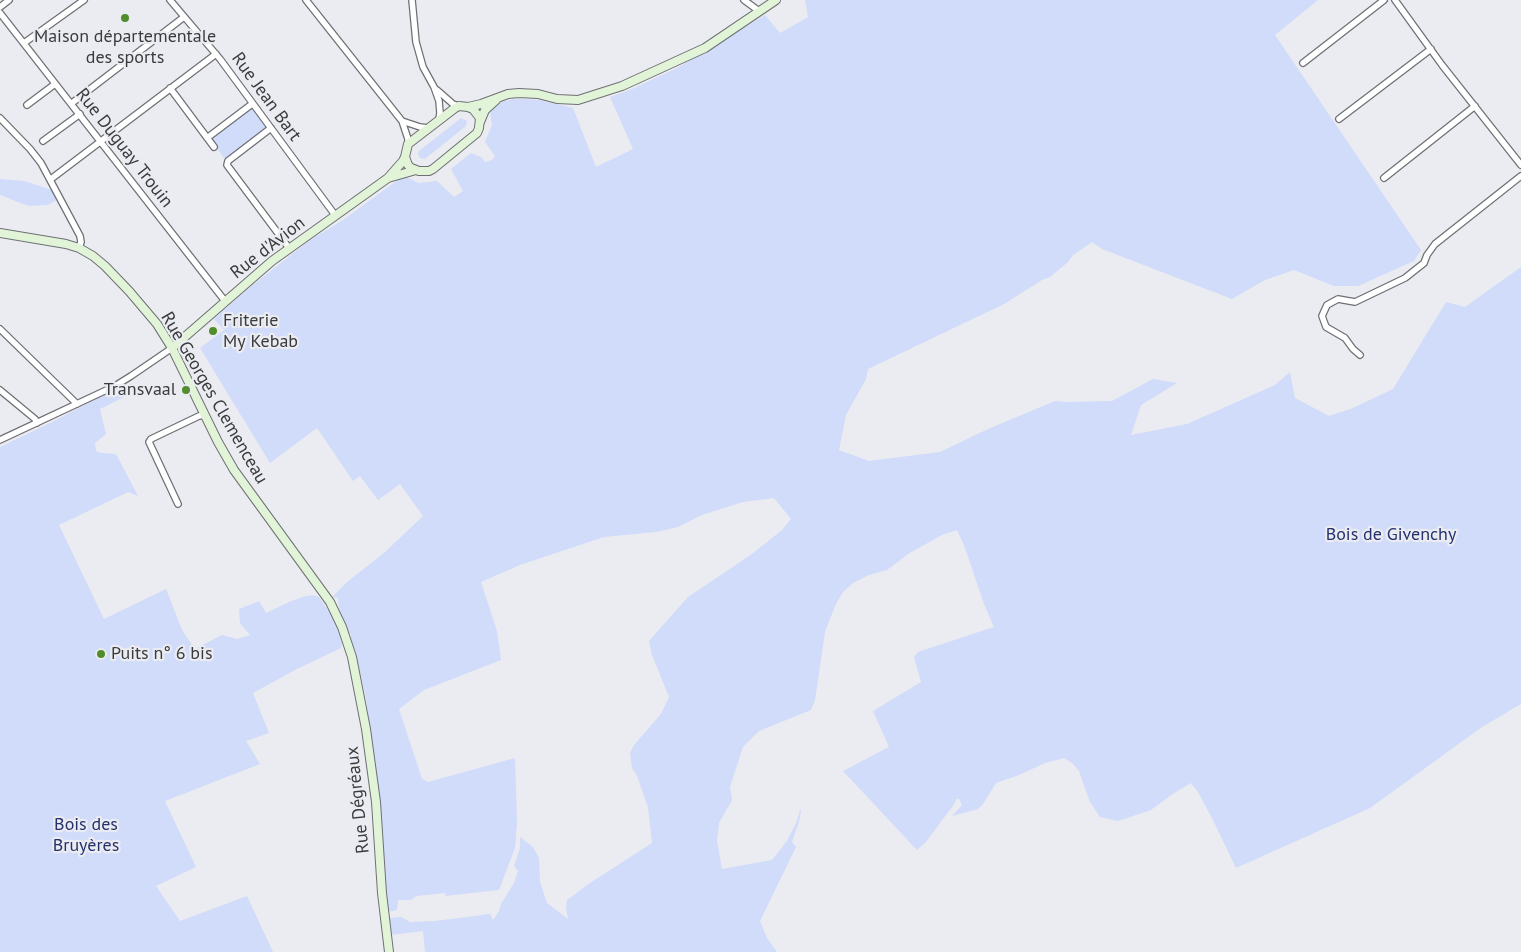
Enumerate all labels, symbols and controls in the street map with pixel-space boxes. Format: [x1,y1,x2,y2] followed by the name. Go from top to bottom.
[119,12,131,24] marker: Maison départementale des sports
[34,26,216,68] place label: Maison départementale des sports
[227,48,305,146] street label: Rue Jean Bart
[71,84,177,212] street label: Rue Duguay Trouin
[226,212,310,284] street label: Rue d'Avion
[156,308,272,488] street label: Rue Georges Clemenceau
[223,310,298,352] place label: Friterie My Kebab
[207,325,219,337] marker: Friterie My Kebab
[104,379,176,401] place label: Transvaal
[180,384,192,396] marker: Transvaal
[1326,524,1456,546] park label: Bois de Givenchy
[111,643,212,665] place label: Puits n° 6 bis
[95,648,107,660] marker: Puits n° 6 bis
[342,745,374,855] street label: Rue Dégréaux
[53,814,119,856] park label: Bois des Bruyères

